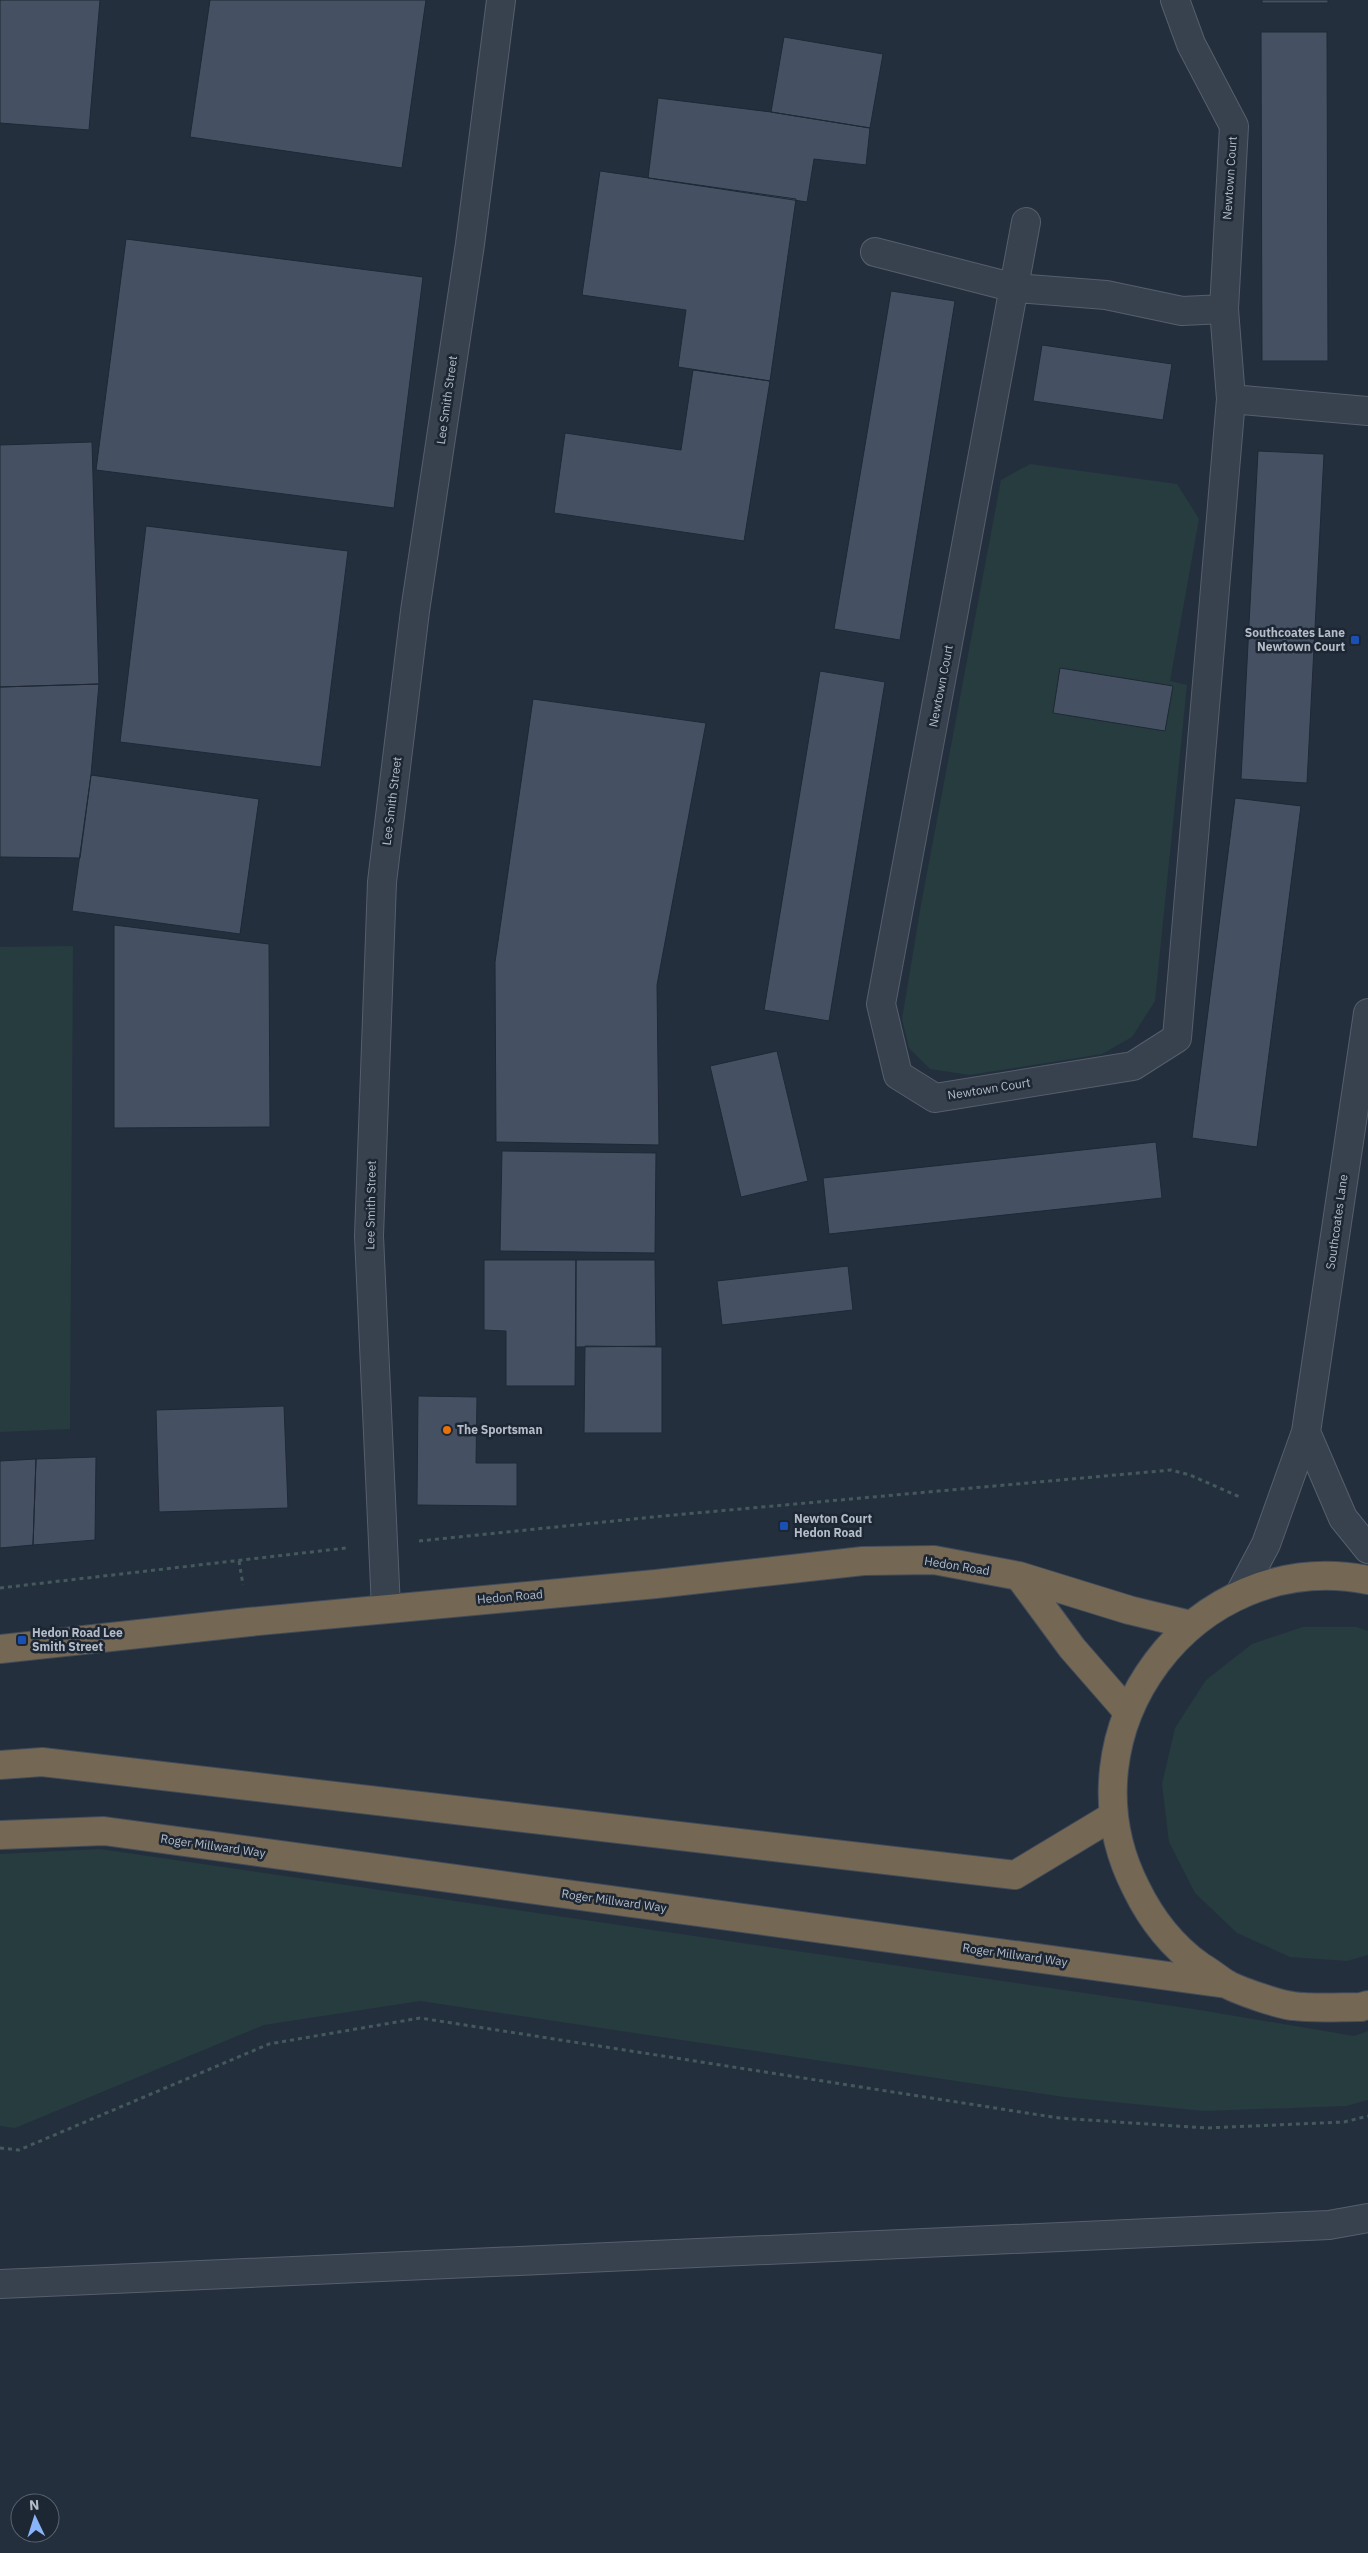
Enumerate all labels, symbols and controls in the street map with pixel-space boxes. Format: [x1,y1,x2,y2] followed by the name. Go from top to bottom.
[1219,136,1240,220] street label: Newtown Court
[433,355,460,445] street label: Lee Smith Street
[1245,625,1345,654] place label: Southcoates Lane Newtown Court
[1349,634,1361,646] marker: Southcoates Lane Newtown Court
[925,643,956,728] street label: Newtown Court
[379,756,404,846] street label: Lee Smith Street
[946,1075,1031,1102] street label: Newtown Court
[362,1160,379,1250] street label: Lee Smith Street
[1322,1173,1351,1270] street label: Southcoates Lane
[457,1422,543,1437] place label: The Sportsman
[441,1424,453,1436] marker: The Sportsman
[794,1511,872,1540] place label: Newton Court Hedon Road
[778,1520,790,1532] marker: Newton Court Hedon Road
[923,1553,991,1578] street label: Hedon Road
[476,1586,543,1607] street label: Hedon Road
[32,1625,123,1654] place label: Hedon Road Lee Smith Street
[16,1634,28,1646] marker: Hedon Road Lee Smith Street
[160,1831,267,1860] street label: Roger Millward Way
[561,1886,668,1915] street label: Roger Millward Way
[962,1940,1069,1969] street label: Roger Millward Way
[10,2493,60,2543] north arrow
[28,2496,40,2514] text: N

